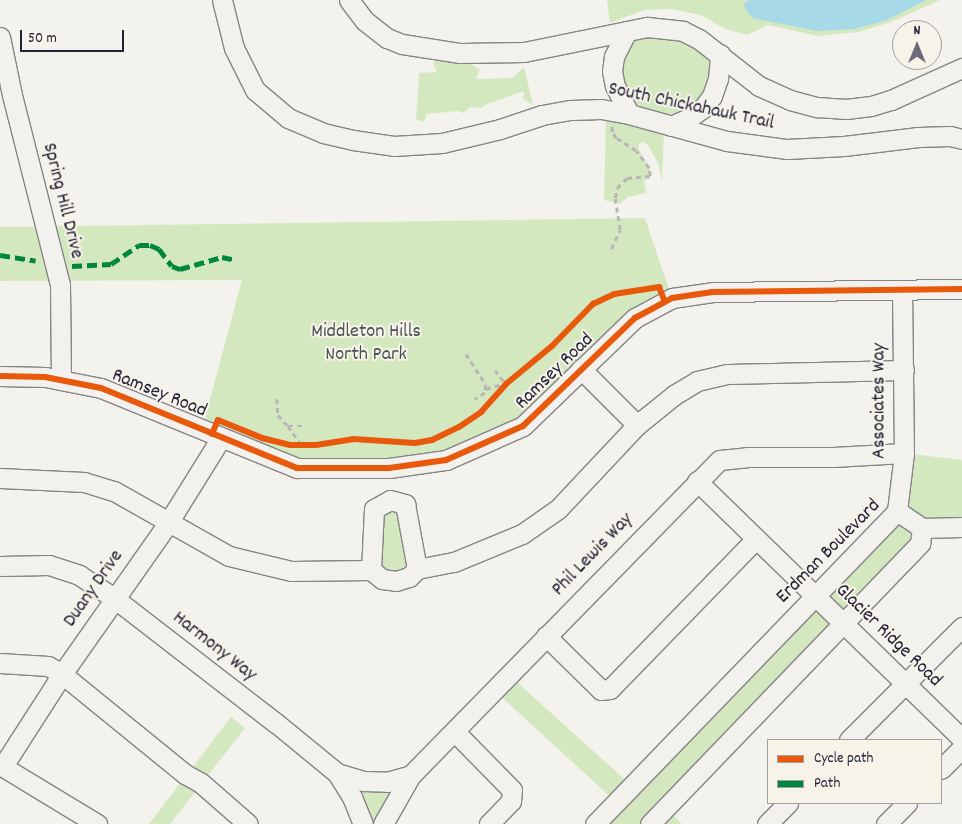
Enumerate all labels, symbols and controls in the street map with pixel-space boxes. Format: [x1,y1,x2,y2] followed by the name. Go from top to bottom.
[22,20,126,52] scale bar
[892,20,942,70] north arrow
[914,21,920,41] text: N
[28,28,57,50] text: 50 m
[606,78,776,136] street label: South Chickahauk Trail
[36,141,88,261] street label: Spring Hill Drive
[311,321,421,368] park label: Middleton Hills North Park
[511,329,599,415] street label: Ramsey Road
[868,343,892,459] street label: Associates Way
[108,364,210,424] street label: Ramsey Road
[772,495,886,609] street label: Erdman Boulevard
[547,508,639,602] street label: Phil Lewis Way
[59,546,129,632] street label: Duany Drive
[830,579,946,693] street label: Glacier Ridge Road
[167,607,261,687] street label: Harmony Way
[767,739,942,804] legend
[814,748,873,770] text: Cycle path
[814,773,840,795] text: Path

